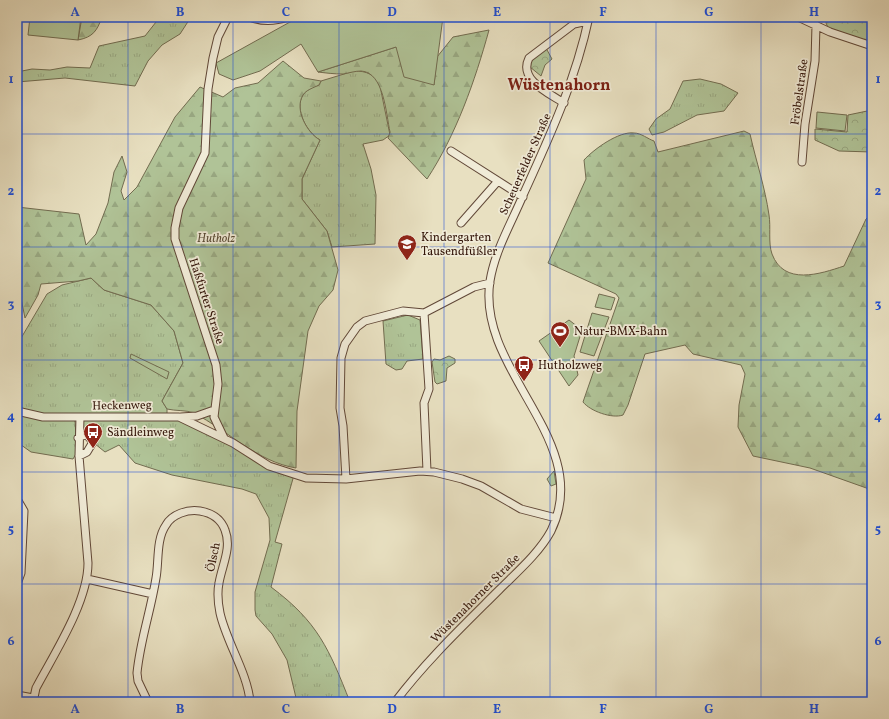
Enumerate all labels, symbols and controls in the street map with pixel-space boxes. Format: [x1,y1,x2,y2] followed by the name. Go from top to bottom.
[70,4,80,22] text: A
[176,4,185,22] text: B
[282,4,290,22] text: C
[387,4,397,22] text: D
[493,4,501,22] text: E
[599,4,607,22] text: F
[704,4,714,22] text: G
[809,4,819,22] text: H
[787,58,813,126] street label: Fröbelstraße
[8,71,14,89] text: 1
[875,71,881,89] text: 1
[507,75,611,97] district label: Wüstenahorn
[496,111,556,218] street label: Scheuerfelder Straße
[8,183,15,201] text: 2
[875,183,882,201] text: 2
[421,230,497,260] place label: Kindergarten Tausendfüßler
[197,231,235,247] park label: Hutholz
[396,233,418,261] school or university icon: Kindergarten Tausendfüßler
[185,256,228,347] street label: Haßfurter Straße
[8,296,15,314] text: 3
[875,296,882,314] text: 3
[549,320,571,348] sports icon: Natur-BMX-Bahn
[574,324,667,340] place label: Natur-BMX-Bahn
[513,354,535,382] bus stop icon: Hutholzweg
[538,358,602,374] place label: Hutholzweg
[92,397,152,415] street label: Heckenweg
[7,408,15,426] text: 4
[874,408,882,426] text: 4
[82,421,104,449] bus stop icon: Sändleinweg
[107,425,174,441] place label: Sändleinweg
[8,521,14,539] text: 5
[875,521,881,539] text: 5
[202,541,225,573] street label: Ölsch
[428,550,524,647] street label: Wüstenahorner Straße
[7,633,15,651] text: 6
[874,633,882,651] text: 6
[70,701,80,719] text: A
[176,701,185,719] text: B
[282,701,290,719] text: C
[387,701,397,719] text: D
[493,701,501,719] text: E
[599,701,607,719] text: F
[704,701,714,719] text: G
[809,701,819,719] text: H

